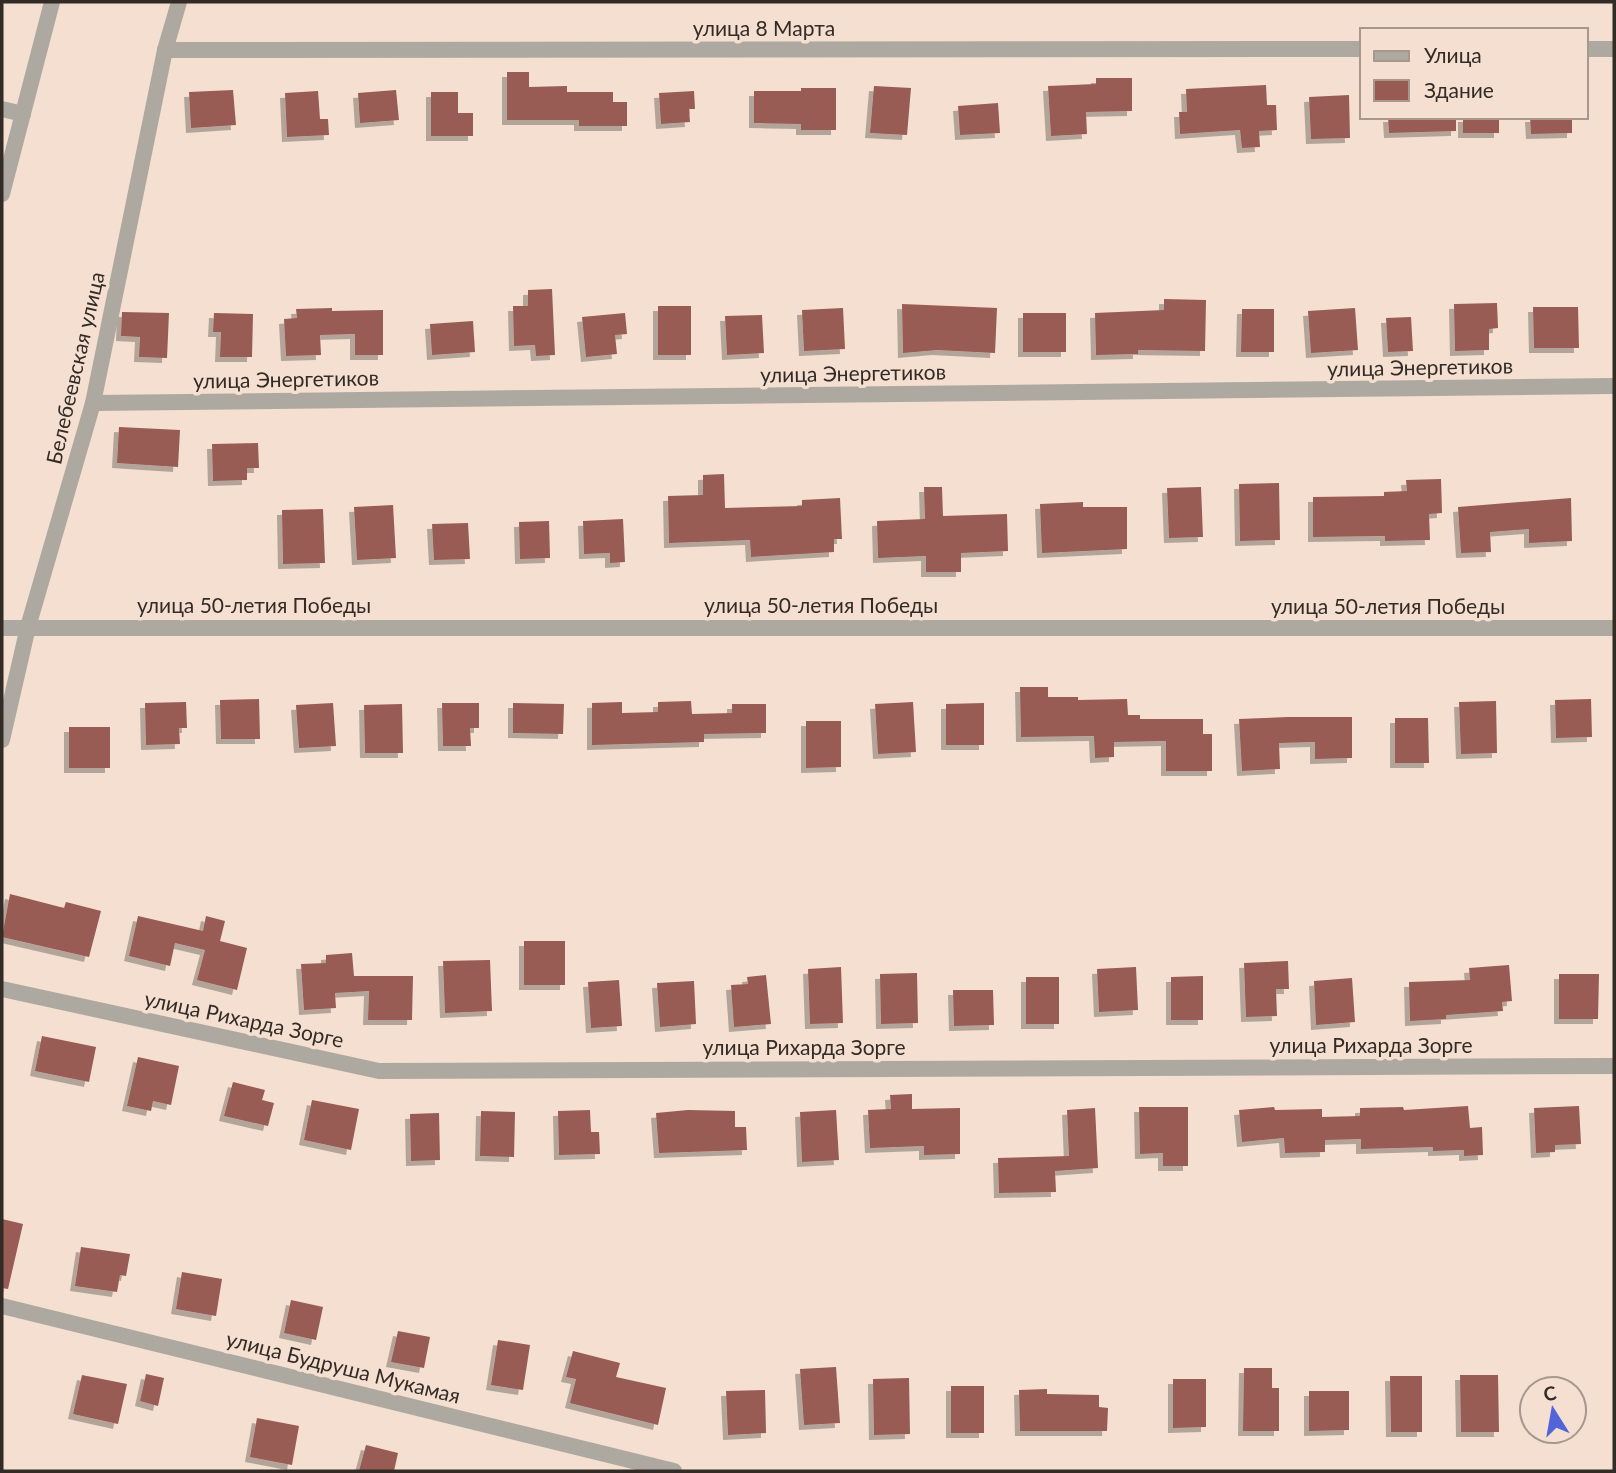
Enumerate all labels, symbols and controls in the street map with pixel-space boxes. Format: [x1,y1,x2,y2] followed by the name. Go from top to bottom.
[693,15,835,40] street label: улица 8 Марта
[1360,28,1588,119] legend
[1424,42,1482,67] text: Улица
[1424,77,1494,102] text: Здание
[40,269,109,466] street label: Белебеевская улица
[1327,352,1513,381] street label: улица Энергетиков
[760,358,946,387] street label: улица Энергетиков
[193,364,379,393] street label: улица Энергетиков
[137,592,371,617] street label: улица 50-летия Победы
[704,592,938,617] street label: улица 50-летия Победы
[1271,593,1505,618] street label: улица 50-летия Победы
[142,985,346,1052] street label: улица Рихарда Зорге
[1269,1032,1473,1057] street label: улица Рихарда Зорге
[702,1034,906,1059] street label: улица Рихарда Зорге
[224,1325,463,1408] street label: улица Будруша Мукамая
[1518,1375,1588,1445] north arrow
[1541,1380,1558,1405] text: С

